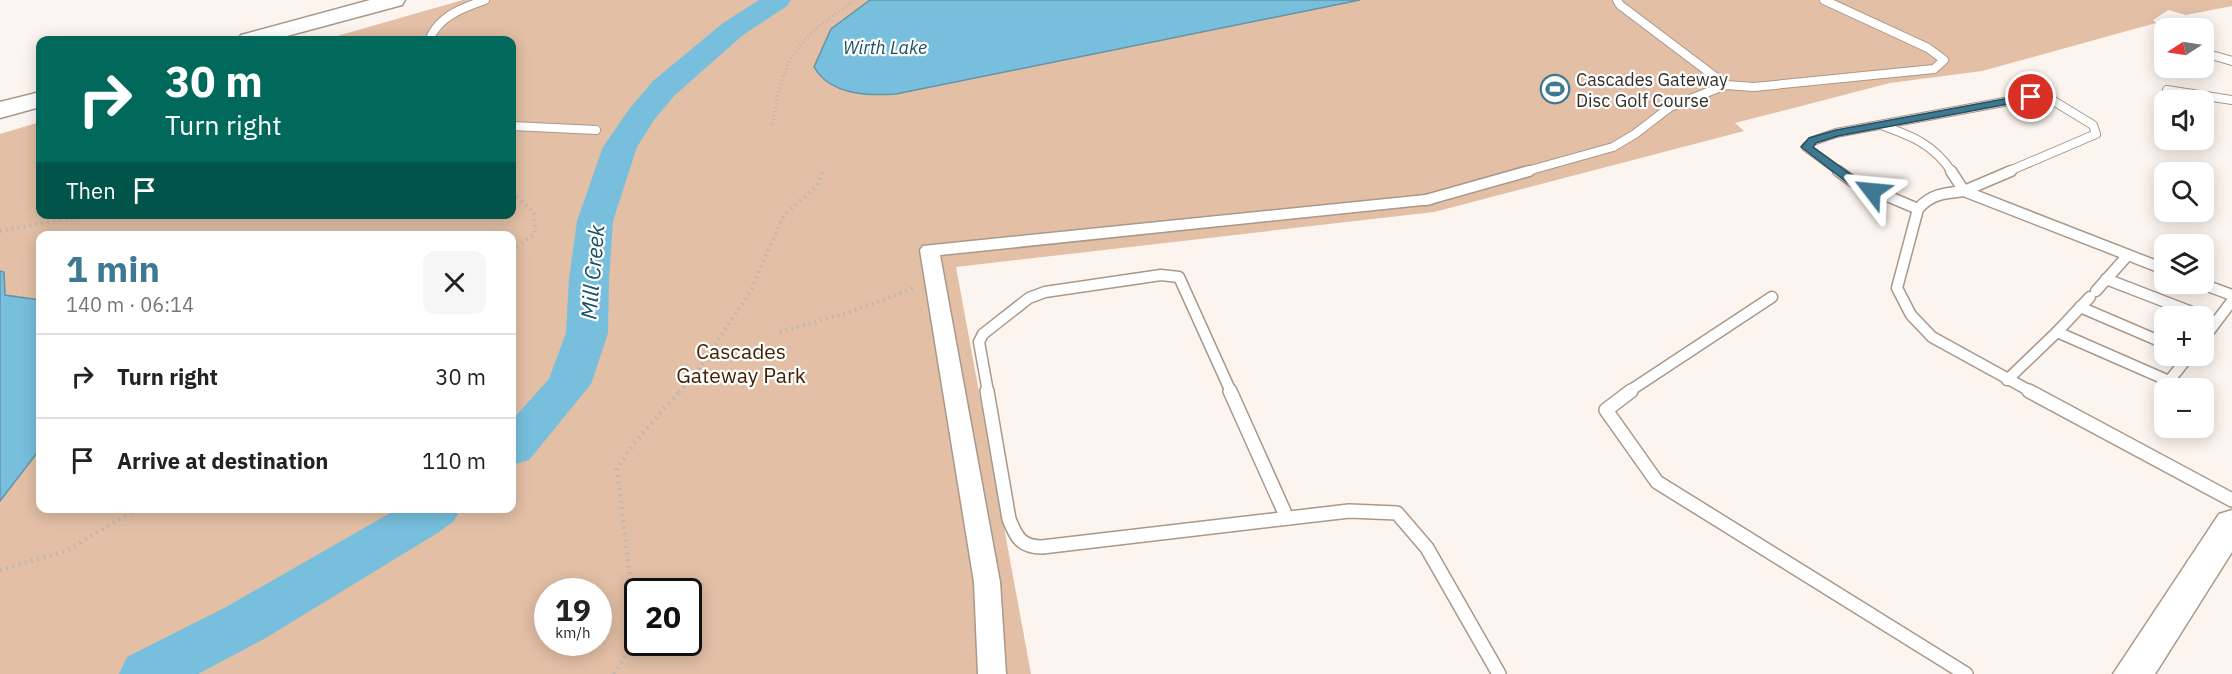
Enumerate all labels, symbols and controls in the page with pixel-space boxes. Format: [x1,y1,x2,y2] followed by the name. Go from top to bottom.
[2154,18,2214,78] north arrow
[2154,18,2214,438] map controls
[843,36,927,59] water label: Wirth Lake
[165,54,263,109] text: 30 m
[66,60,144,138] icon: right
[1576,68,1728,112] place label: Cascades Gateway Disc Golf Course
[2005,71,2056,122] pin
[1539,73,1571,105] sports icon: Cascades Gateway Disc Golf Course
[2014,80,2047,113] icon: arrive
[2154,90,2214,150] button: sound
[165,107,282,142] text: Turn right
[1840,159,1904,223] position arrow
[2154,162,2214,222] button: search
[128,174,161,207] icon: arrive
[66,176,116,205] text: Then
[573,223,611,320] water label: Mill Creek
[2154,234,2214,294] button: layers
[66,245,160,292] text: 1 min
[423,251,486,314] button: close
[66,291,194,318] text: 140 m · 06:14
[2154,306,2214,366] button: +
[676,337,806,389] park label: Cascades Gateway Park
[66,360,99,393] icon: right
[117,362,218,391] text: Turn right
[435,362,486,391] text: 30 m
[2154,378,2214,438] button: −
[66,444,99,477] icon: arrive
[117,446,328,475] text: Arrive at destination
[422,446,486,475] text: 110 m
[624,578,702,656] speed limit sign: 20
[555,590,591,629] text: 19
[555,623,591,642] text: km/h

